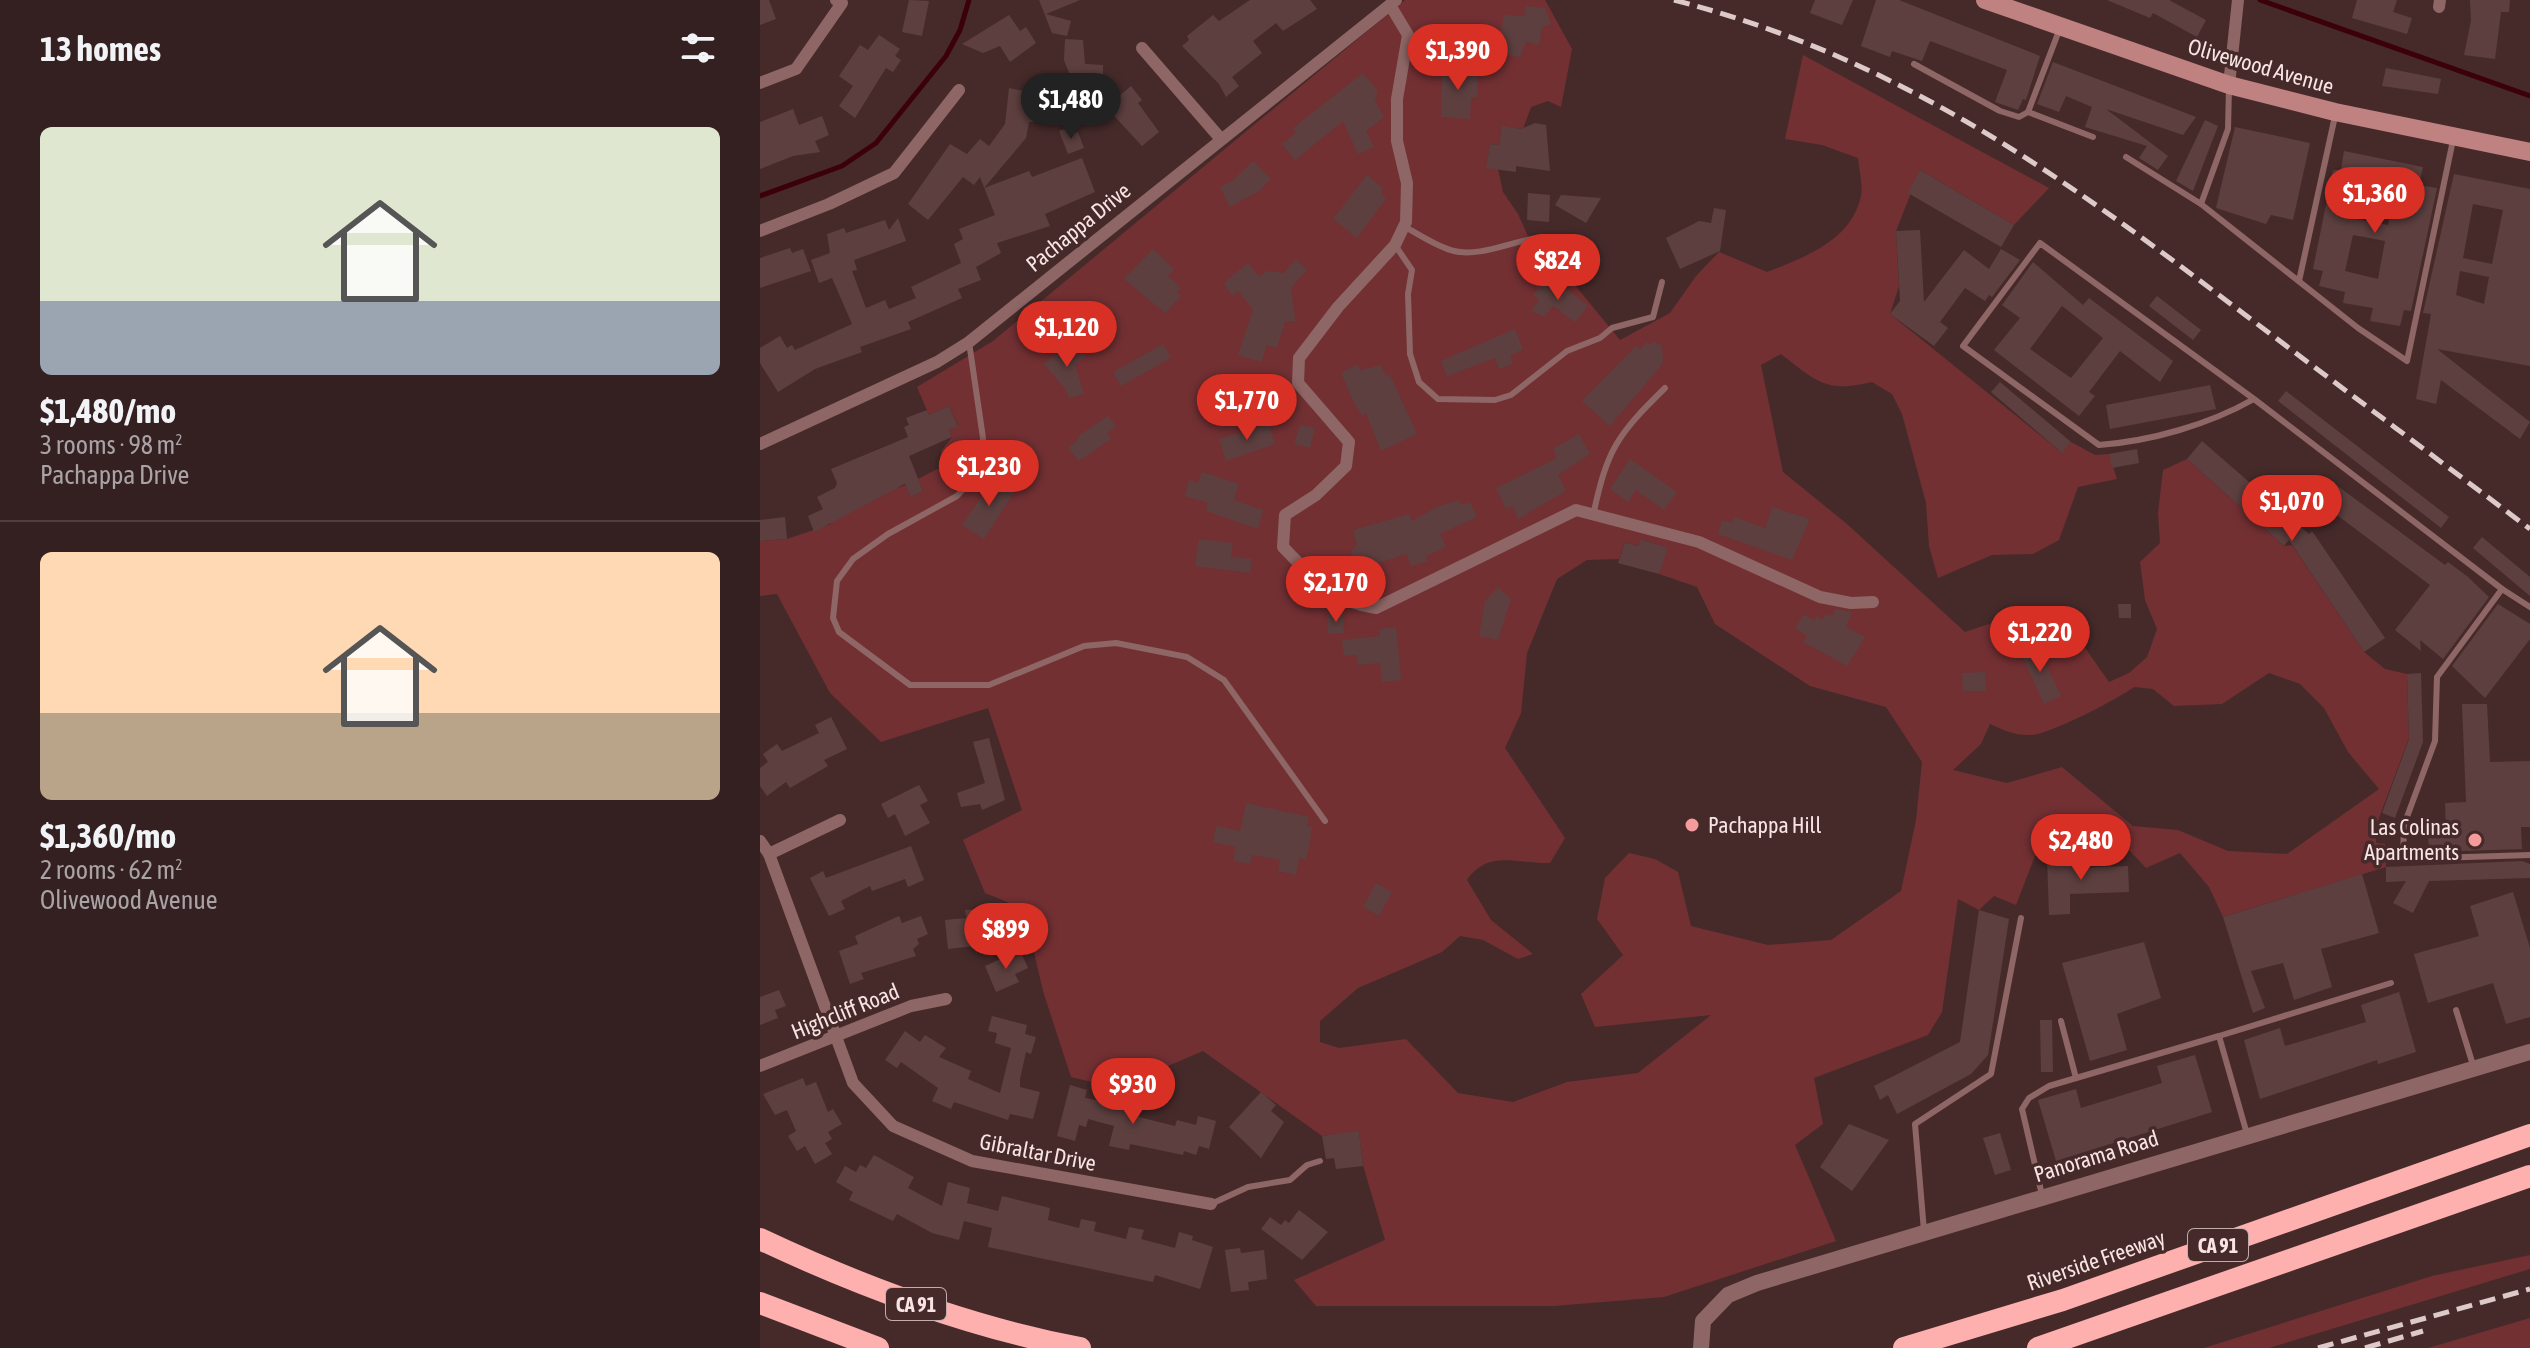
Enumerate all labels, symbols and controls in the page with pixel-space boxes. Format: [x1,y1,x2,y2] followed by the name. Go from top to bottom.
[1393,24,1523,92] pin: $1,390
[676,26,720,70] icon: filters
[40,29,161,68] text: 13 homes
[2185,33,2337,99] street label: Olivewood Avenue
[1426,35,1490,65] text: $1,390
[1006,73,1136,141] pin: $1,480
[1039,84,1103,114] text: $1,480
[2310,167,2440,235] pin: $1,360
[1021,177,1135,277] street label: Pachappa Drive
[2343,178,2407,208] text: $1,360
[308,179,452,323] icon: home
[1511,234,1605,302] pin: $824
[1534,245,1582,275] text: $824
[1002,301,1132,369] pin: $1,120
[1035,312,1099,342] text: $1,120
[1182,374,1312,442] pin: $1,770
[1215,385,1279,415] text: $1,770
[40,391,176,430] text: $1,480/mo
[40,430,182,460] text: 3 rooms · 98 m²
[924,440,1054,508] pin: $1,230
[957,451,1021,481] text: $1,230
[40,460,189,490] text: Pachappa Drive
[2227,475,2357,543] pin: $1,070
[2260,486,2324,516] text: $1,070
[1271,556,1401,624] pin: $2,170
[1304,567,1368,597] text: $2,170
[308,604,452,748] icon: home
[1975,606,2105,674] pin: $1,220
[2008,617,2072,647] text: $1,220
[1708,812,1821,838] place label: Pachappa Hill
[2016,814,2146,882] pin: $2,480
[2364,814,2459,865] place label: Las Colinas Apartments
[40,816,176,855] text: $1,360/mo
[1683,816,1701,834] marker: Pachappa Hill
[2049,825,2113,855] text: $2,480
[2466,831,2484,849] marker: Las Colinas Apartments
[40,855,182,885] text: 2 rooms · 62 m²
[40,885,218,915] text: Olivewood Avenue
[959,903,1053,971] pin: $899
[982,914,1030,944] text: $899
[787,978,903,1044] street label: Highcliff Road
[1086,1058,1180,1126] pin: $930
[1109,1069,1157,1099] text: $930
[2031,1125,2161,1187] street label: Panorama Road
[978,1128,1098,1176] street label: Gibraltar Drive
[2023,1224,2169,1296] street label: Riverside Freeway
[2188,1229,2248,1261] road number: CA 91
[886,1288,946,1320] road number: CA 91

